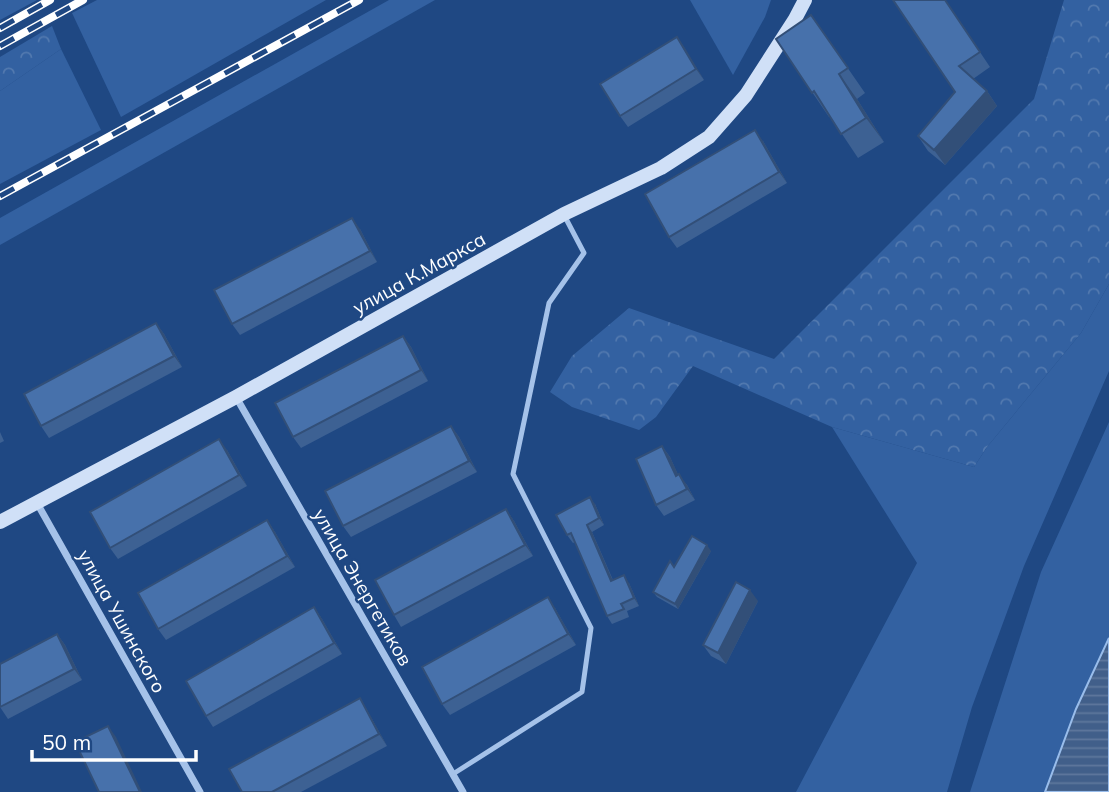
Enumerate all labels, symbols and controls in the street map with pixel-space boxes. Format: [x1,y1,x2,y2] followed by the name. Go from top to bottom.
[348,227,490,319] street label: улица К.Маркса
[308,504,418,670] street label: улица Энергетиков
[73,545,171,697] street label: улица Ушинского
[32,718,196,762] scale bar
[42,729,91,755] text: 50 m

